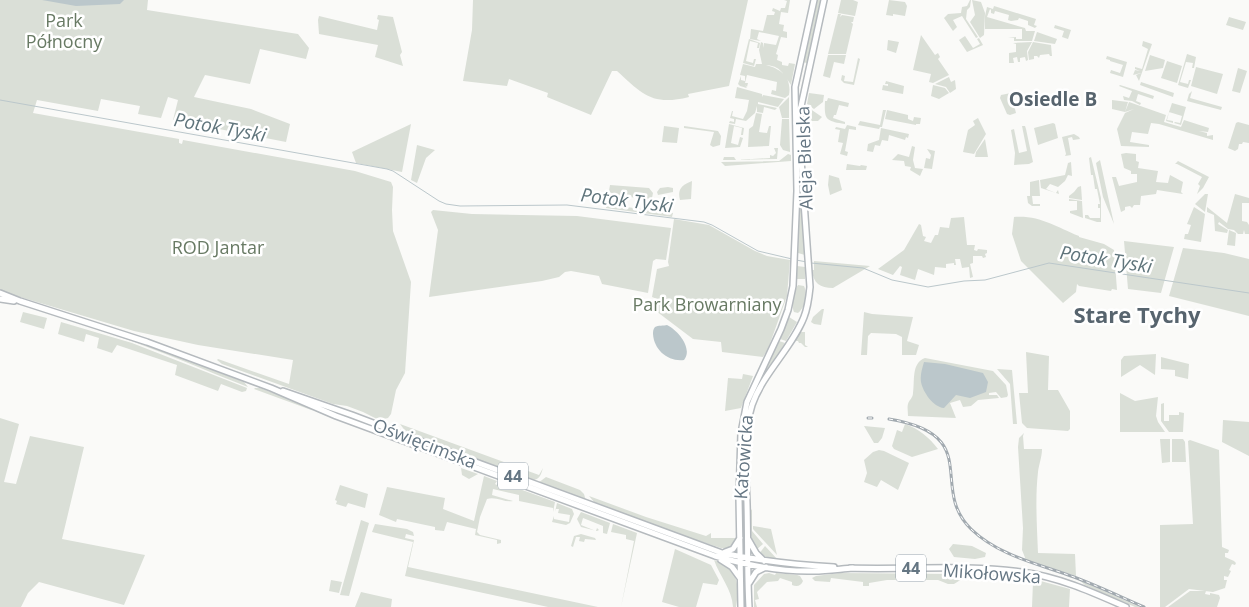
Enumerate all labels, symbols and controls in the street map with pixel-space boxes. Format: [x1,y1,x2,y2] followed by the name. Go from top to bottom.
[26,8,103,53] park label: Park Północny
[1009,86,1097,112] district label: Osiedle B
[172,106,269,148] water label: Potok Tyski
[790,106,818,210] street label: Aleja Bielska
[579,181,676,219] water label: Potok Tyski
[172,235,265,259] park label: ROD Jantar
[1058,239,1155,279] water label: Potok Tyski
[632,292,783,316] park label: Park Browarniany
[1073,299,1201,329] district label: Stare Tychy
[370,412,480,474] street label: Oświęcimska
[728,414,758,500] street label: Katowicka
[498,462,528,490] road number: 44
[896,554,926,582] road number: 44
[942,558,1042,588] street label: Mikołowska

